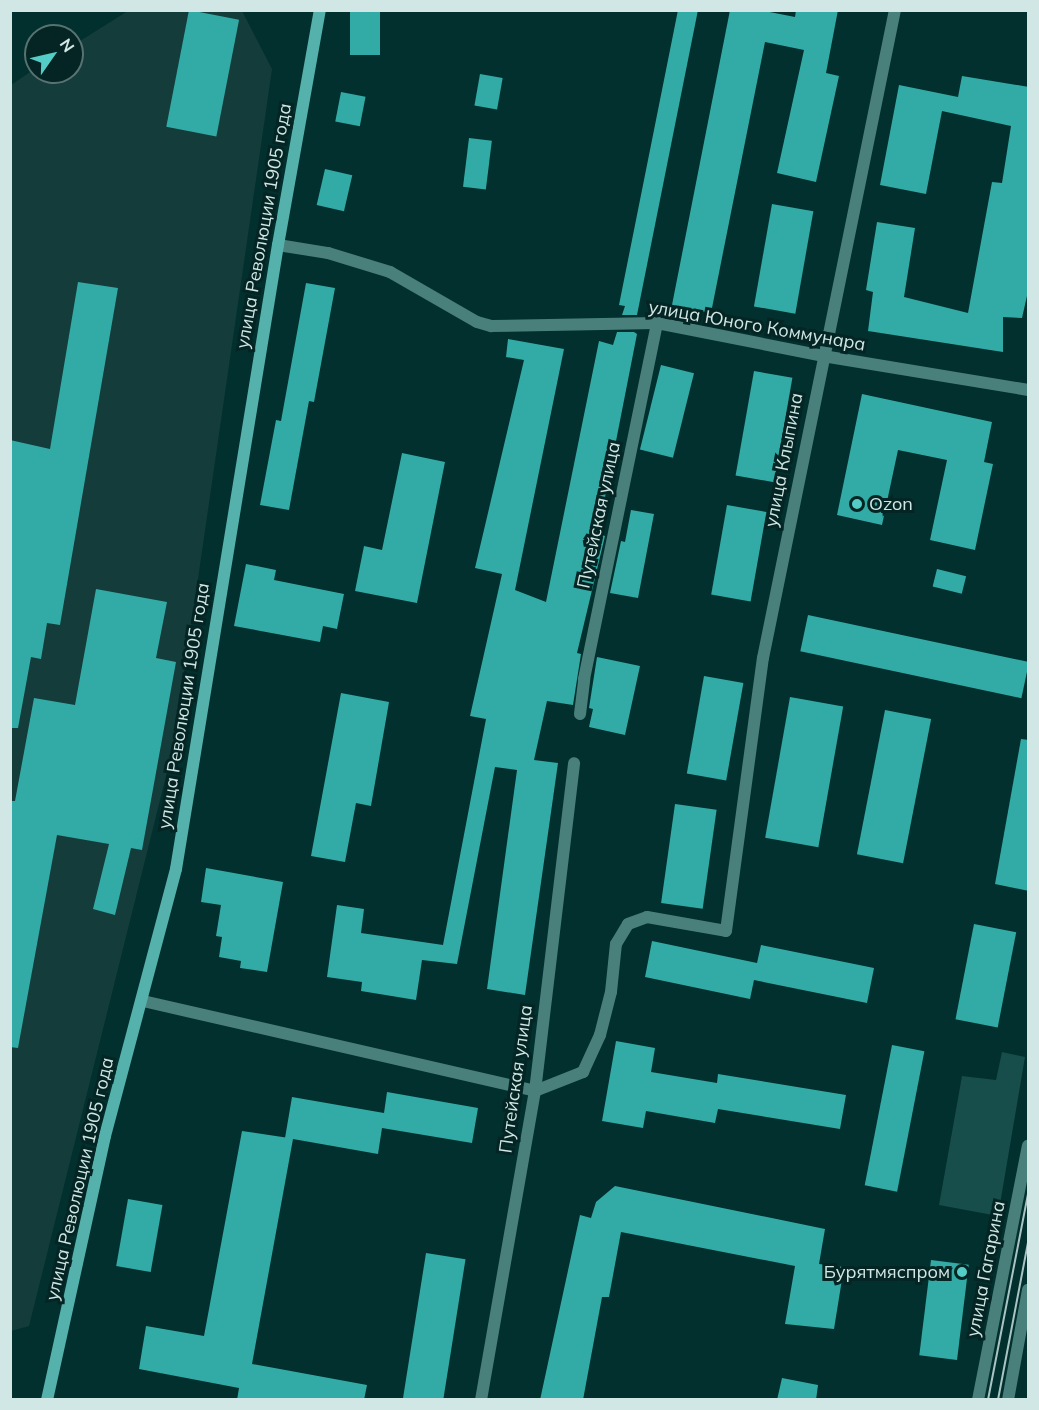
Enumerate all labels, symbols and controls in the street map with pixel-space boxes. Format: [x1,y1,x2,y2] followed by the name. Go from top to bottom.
[24,24,84,84] north arrow
[56,34,79,56] text: N
[232,102,296,350] street label: улица Революции 1905 года
[647,296,867,356] street label: улица Юного Коммунара
[760,391,808,529] street label: улица Клыпина
[573,440,625,590] street label: Путейская улица
[869,493,913,515] place label: Ozon
[850,497,864,511] marker: Ozon
[154,581,214,831] street label: улица Революции 1905 года
[495,1004,537,1154] street label: Путейская улица
[41,1055,119,1303] street label: улица Революции 1905 года
[962,1199,1010,1339] street label: улица Гагарина
[824,1261,950,1283] place label: Бурятмяспром
[955,1265,969,1279] marker: Бурятмяспром

